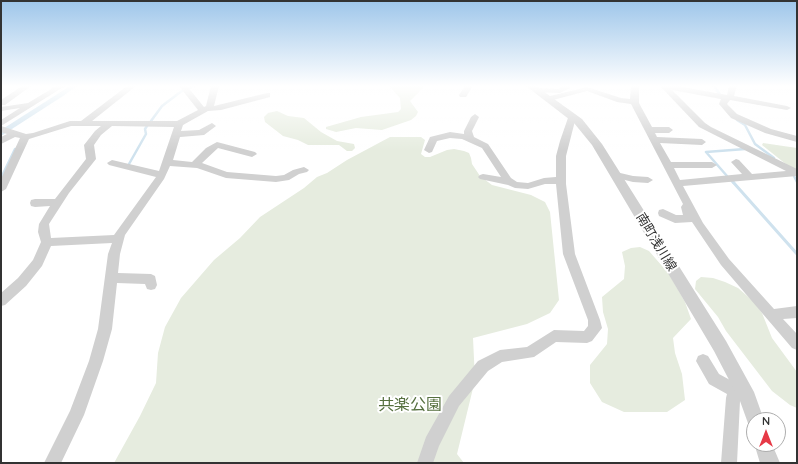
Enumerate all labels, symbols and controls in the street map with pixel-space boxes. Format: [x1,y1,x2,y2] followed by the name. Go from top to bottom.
[633,210,679,274] street label: 南町浅川線
[378,395,442,415] park label: 共楽公園
[746,412,786,452] north arrow
[762,414,770,428] text: N

